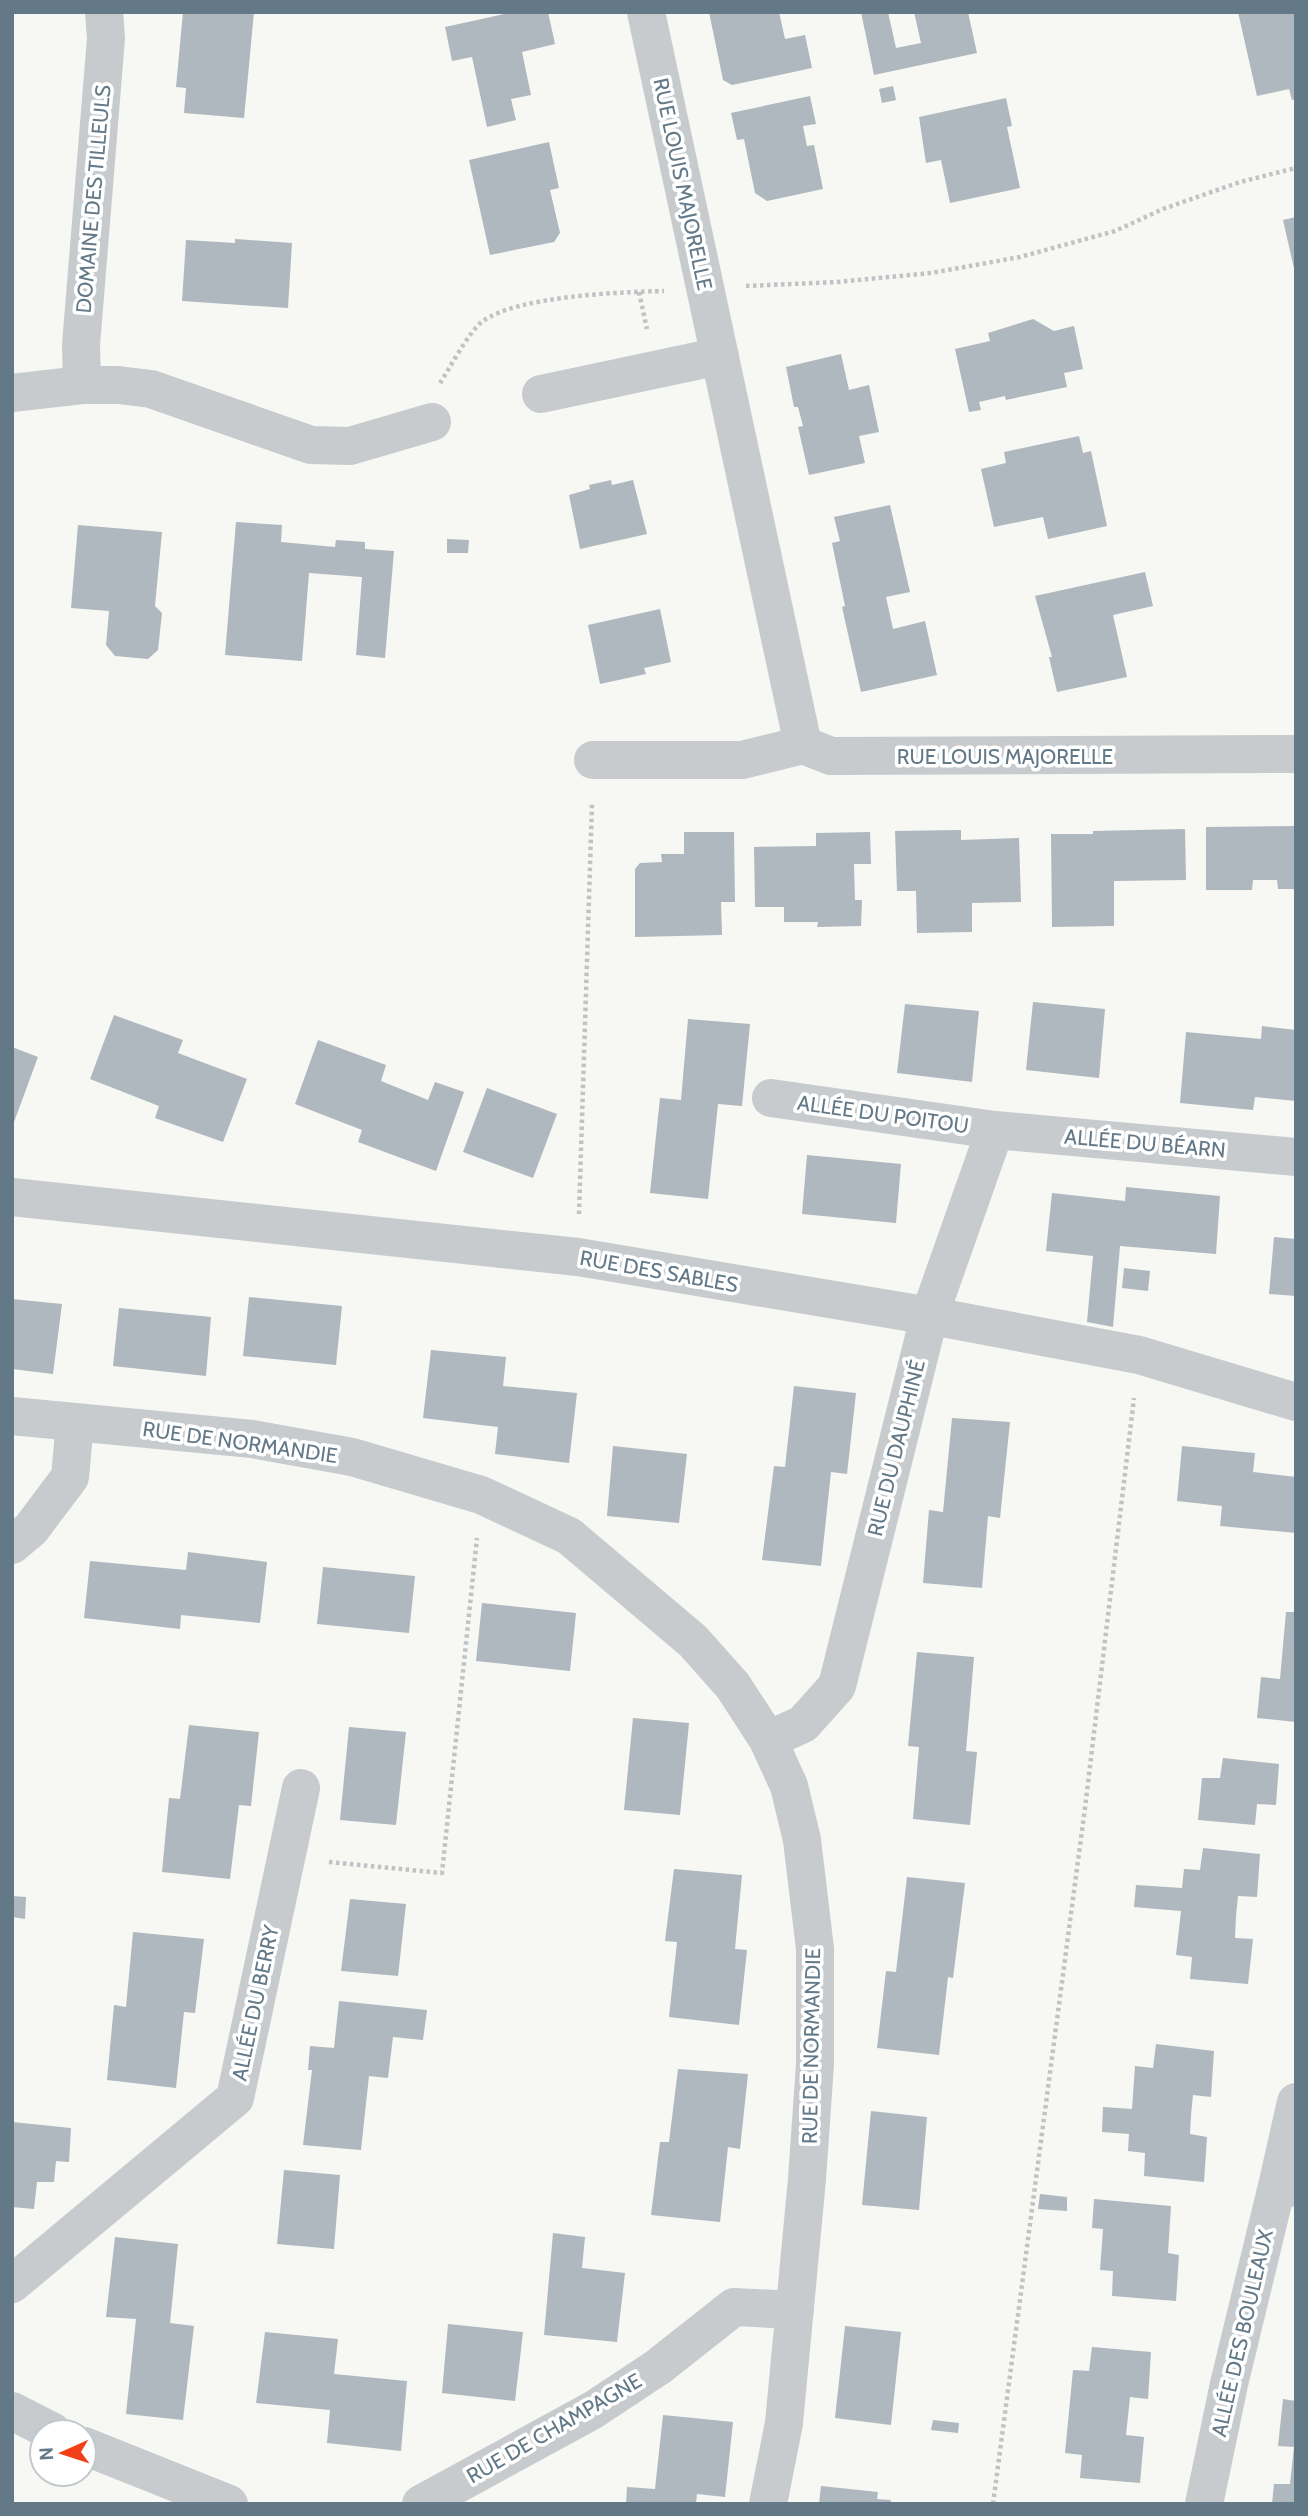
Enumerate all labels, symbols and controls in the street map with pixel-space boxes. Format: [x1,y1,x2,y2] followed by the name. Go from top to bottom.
[648,76,718,292] street label: RUE LOUIS MAJORELLE
[71,84,115,314] street label: DOMAINE DES TILLEULS
[897,744,1113,769] street label: RUE LOUIS MAJORELLE
[796,1090,970,1138] street label: ALLÉE DU POITOU
[1063,1123,1227,1163] street label: ALLÉE DU BÉARN
[578,1245,740,1297] street label: RUE DES SABLES
[862,1357,930,1539] street label: RUE DU DAUPHINÉ
[141,1416,339,1468] street label: RUE DE NORMANDIE
[226,1922,284,2083] street label: ALLÉE DU BERRY
[797,1948,825,2144] street label: RUE DE NORMANDIE
[1206,2226,1278,2439] street label: ALLÉE DES BOULEAUX
[462,2368,646,2488] street label: RUE DE CHAMPAGNE
[28,2418,98,2488] north arrow
[35,2447,58,2461] text: N

